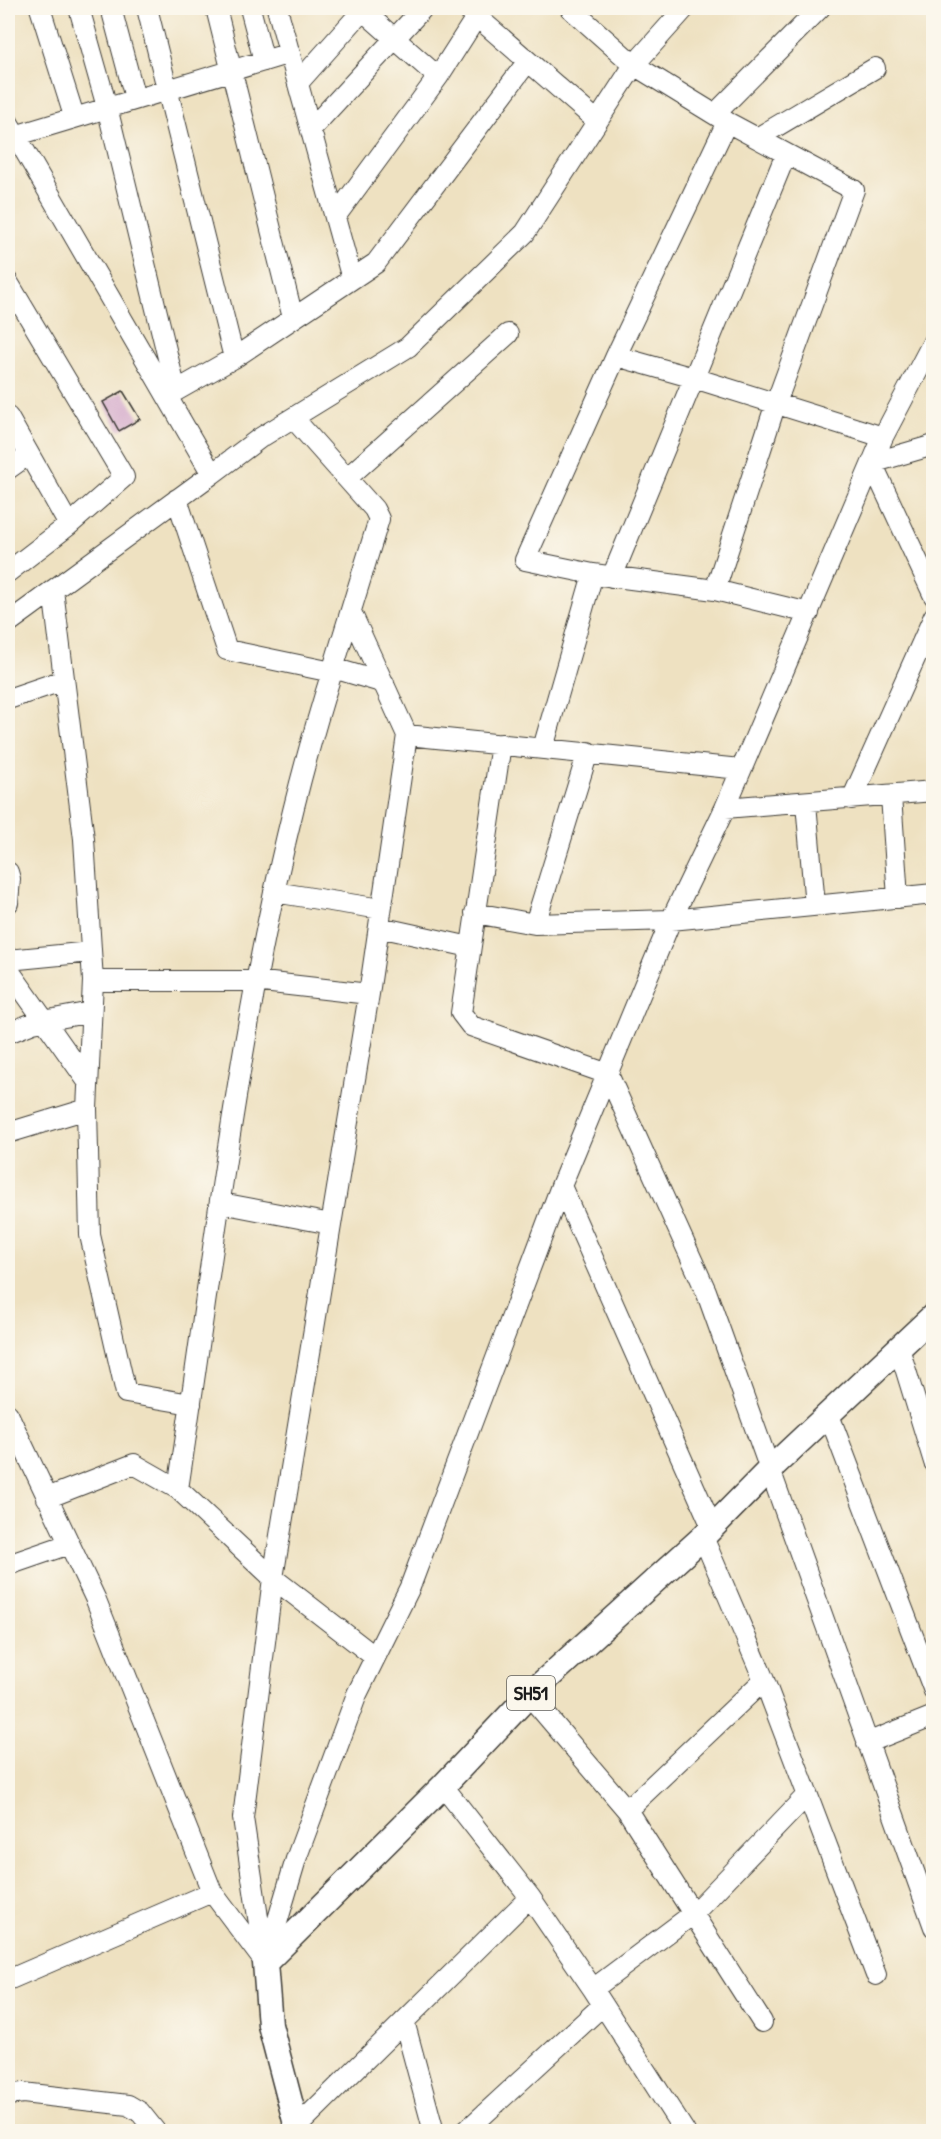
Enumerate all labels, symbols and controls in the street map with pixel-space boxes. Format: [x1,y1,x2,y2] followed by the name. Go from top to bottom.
[507,1676,555,1710] road number: SH51

